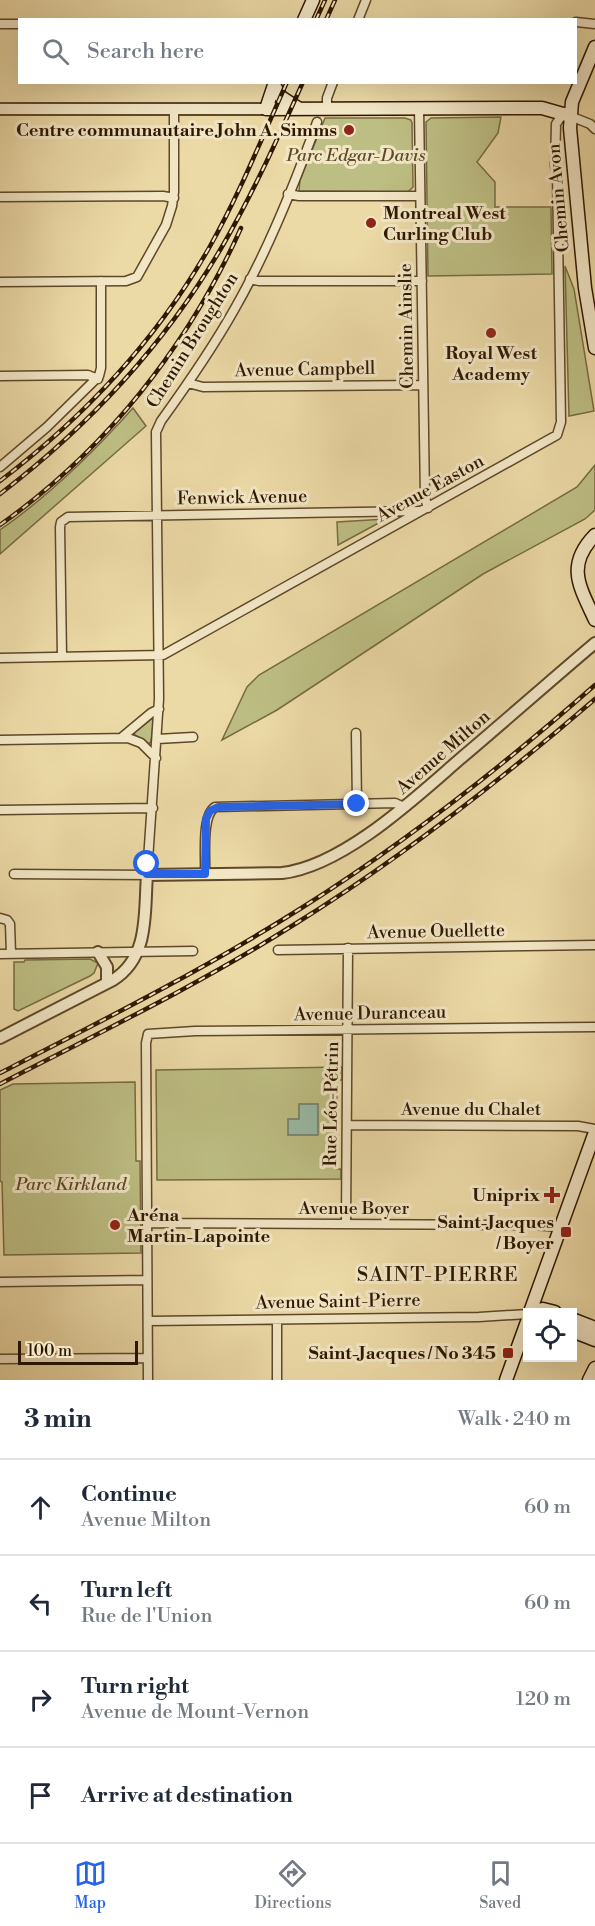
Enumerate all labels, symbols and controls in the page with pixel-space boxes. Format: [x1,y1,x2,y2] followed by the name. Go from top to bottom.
[18,18,577,84] search box
[39,35,72,68] icon: search
[87,38,204,65] text: Search here
[16,119,337,142] place label: Centre communautaire John A. Simms
[342,123,356,137] marker: Centre communautaire John A. Simms
[542,142,575,253] street label: Chemin Avon
[286,144,426,167] park label: Parc Edgar-Davis
[383,202,506,246] place label: Montreal West Curling Club
[364,216,378,230] marker: Montreal West Curling Club
[394,263,419,389] street label: Chemin Ainslie
[141,268,244,413] street label: Chemin Broughton
[484,326,498,340] marker: Royal West Academy
[445,342,537,386] place label: Royal West Academy
[234,357,376,382] street label: Avenue Campbell
[371,449,488,528] street label: Avenue Easton
[177,485,307,510] street label: Fenwick Avenue
[391,705,495,800] street label: Avenue Milton
[343,790,369,816] route end
[133,850,159,876] route start
[366,919,505,944] street label: Avenue Ouellette
[293,1001,447,1026] street label: Avenue Duranceau
[319,1041,344,1167] street label: Rue Léo-Pétrin
[400,1098,542,1121] street label: Avenue du Chalet
[15,1173,127,1196] park label: Parc Kirkland
[472,1184,541,1207] place label: Uniprix
[545,1188,559,1202] marker: Uniprix
[298,1197,410,1220] street label: Avenue Boyer
[126,1204,270,1248] place label: Aréna Martin-Lapointe
[437,1211,554,1255] place label: Saint-Jacques / Boyer
[108,1218,122,1232] marker: Aréna Martin-Lapointe
[559,1225,573,1239] marker: Saint-Jacques / Boyer
[357,1263,519,1288] district label: SAINT-PIERRE
[254,1289,421,1314] street label: Avenue Saint-Pierre
[523,1308,577,1362] map controls
[523,1308,577,1362] button: locate
[18,1338,138,1366] scale bar
[27,1341,72,1361] text: 100 m
[309,1342,496,1365] place label: Saint-Jacques / No 345
[501,1346,515,1360] marker: Saint-Jacques / No 345
[24,1403,92,1435] text: 3 min
[458,1407,571,1432] text: Walk · 240 m
[81,1481,177,1508] text: Continue
[24,1491,57,1524] icon: ahead
[524,1495,571,1520] text: 60 m
[81,1508,211,1533] text: Avenue Milton
[81,1577,172,1604] text: Turn left
[24,1587,57,1620] icon: left
[524,1591,571,1616] text: 60 m
[81,1604,212,1629] text: Rue de l'Union
[81,1673,189,1700] text: Turn right
[24,1683,57,1716] icon: right
[516,1687,571,1712] text: 120 m
[81,1700,309,1725] text: Avenue de Mount-Vernon
[24,1779,57,1812] icon: arrive
[81,1782,293,1809] text: Arrive at destination
[74,1857,107,1913] tab: Map
[254,1857,332,1913] tab: Directions
[479,1857,521,1913] tab: Saved

